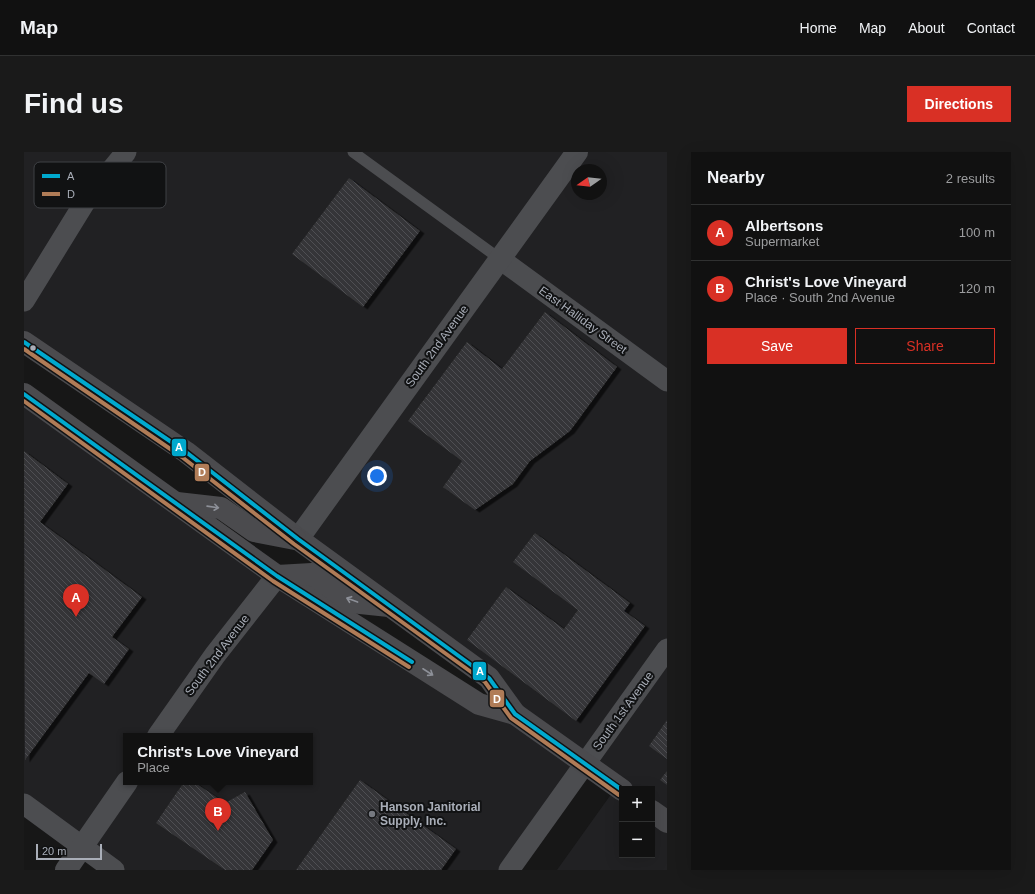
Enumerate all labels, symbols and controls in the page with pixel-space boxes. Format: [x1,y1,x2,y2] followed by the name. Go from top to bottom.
[20,17,58,38] text: Map
[800,20,837,36] text: Home
[859,20,886,36] text: Map
[908,20,945,36] text: About
[967,20,1015,36] text: Contact
[907,86,1011,122] button: Directions
[24,88,124,119] text: Find us
[34,162,166,208] legend
[571,164,607,200] north arrow
[707,168,765,187] text: Nearby
[67,170,75,182] text: A
[946,171,995,186] text: 2 results
[67,188,75,200] text: D
[745,217,823,234] text: Albertsons
[715,225,725,240] text: A
[959,225,995,240] text: 100 m
[745,234,819,249] text: Supermarket
[745,273,907,290] text: Christ's Love Vineyard
[715,281,725,296] text: B
[959,281,995,296] text: 120 m
[536,283,630,357] street label: East Halliday Street
[745,290,895,305] text: Place · South 2nd Avenue
[403,302,472,390] street label: South 2nd Avenue
[707,328,847,364] button: Save
[855,328,995,364] button: Share
[28,343,38,353] unlabelled marker
[171,438,187,457] line badge: A
[175,441,183,453] text: A
[194,463,210,482] line badge: D
[198,466,206,478] text: D
[367,466,387,486] your location
[206,503,219,511] one-way arrow
[63,584,89,617] pin: A
[346,596,358,604] one-way arrow
[182,611,252,698] street label: South 2nd Avenue
[472,661,487,681] line badge: A
[476,665,484,677] text: A
[423,668,434,676] one-way arrow
[590,669,656,753] street label: South 1st Avenue
[489,689,505,708] line badge: D
[493,693,501,705] text: D
[123,733,313,785] popup
[137,743,299,760] text: Christ's Love Vineyard
[137,760,170,775] text: Place
[619,786,655,858] map controls
[619,786,655,822] button: +
[205,798,231,831] pin: B
[380,800,481,828] place label: Hanson Janitorial Supply, Inc.
[367,809,377,819] marker: Hanson Janitorial Supply, Inc.
[619,822,655,858] button: −
[36,842,102,861] scale bar
[42,845,66,857] text: 20 m

